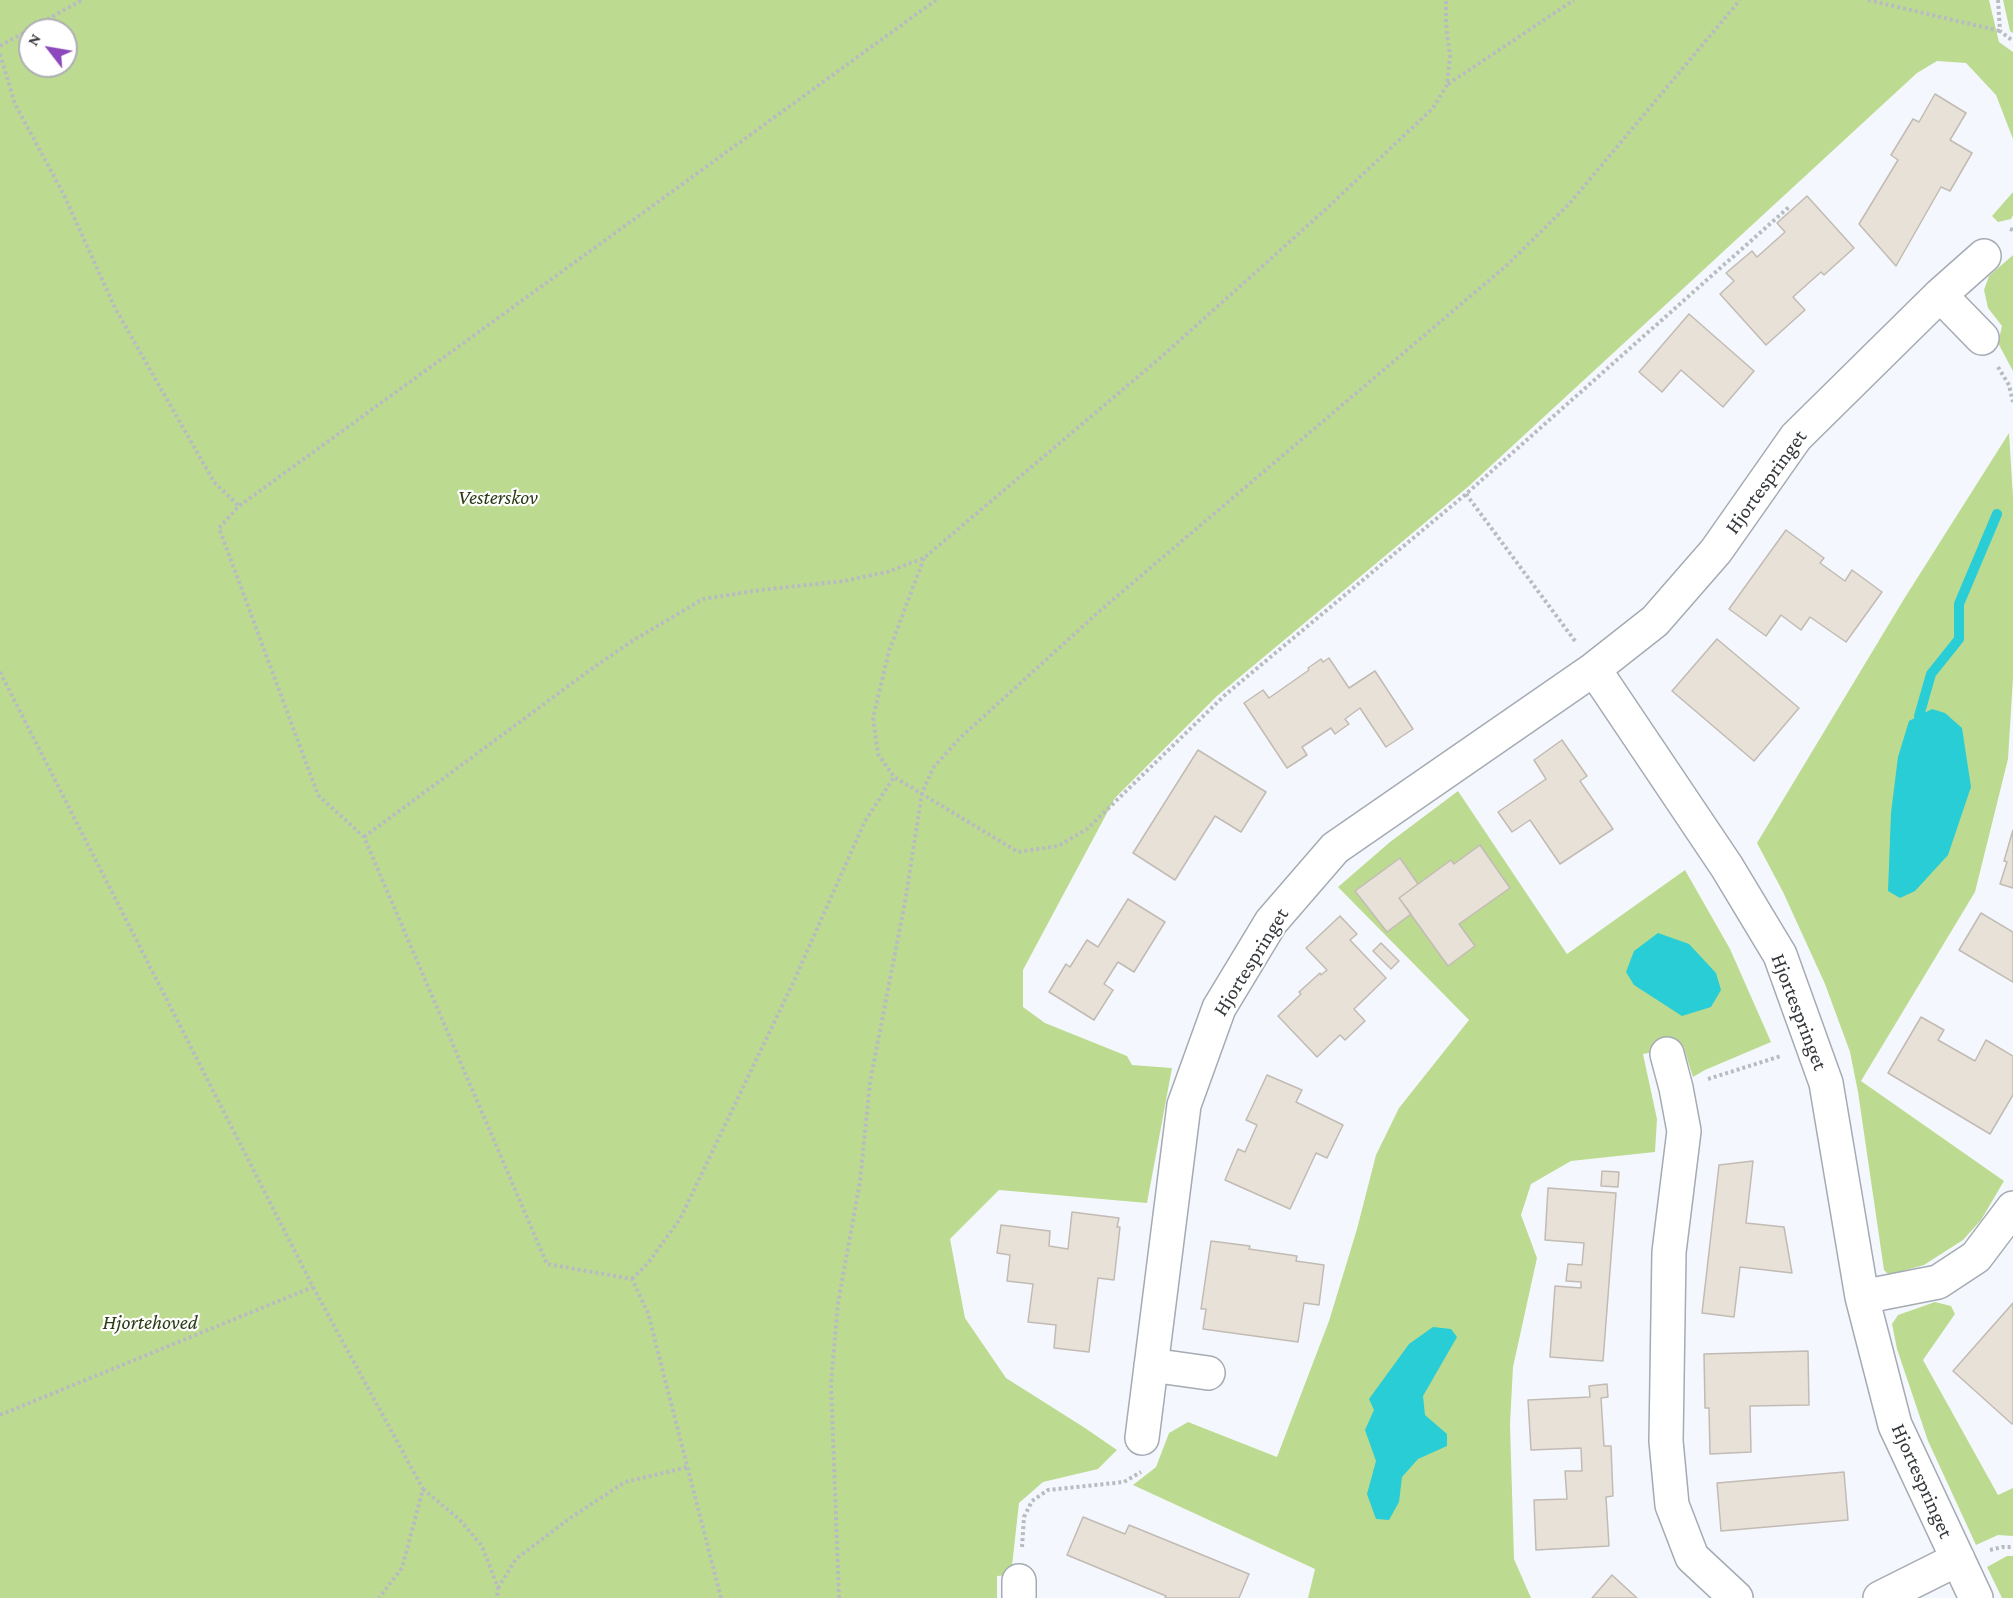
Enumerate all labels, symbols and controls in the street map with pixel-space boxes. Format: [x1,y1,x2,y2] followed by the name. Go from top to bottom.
[18,18,78,78] north arrow
[24,30,44,49] text: N
[1720,425,1812,539] street label: Hjortespringet
[458,485,538,511] park label: Vesterskov
[1208,903,1294,1021] street label: Hjortespringet
[1765,950,1833,1074] street label: Hjortespringet
[102,1310,198,1336] park label: Hjortehoved
[1886,1420,1958,1542] street label: Hjortespringet

